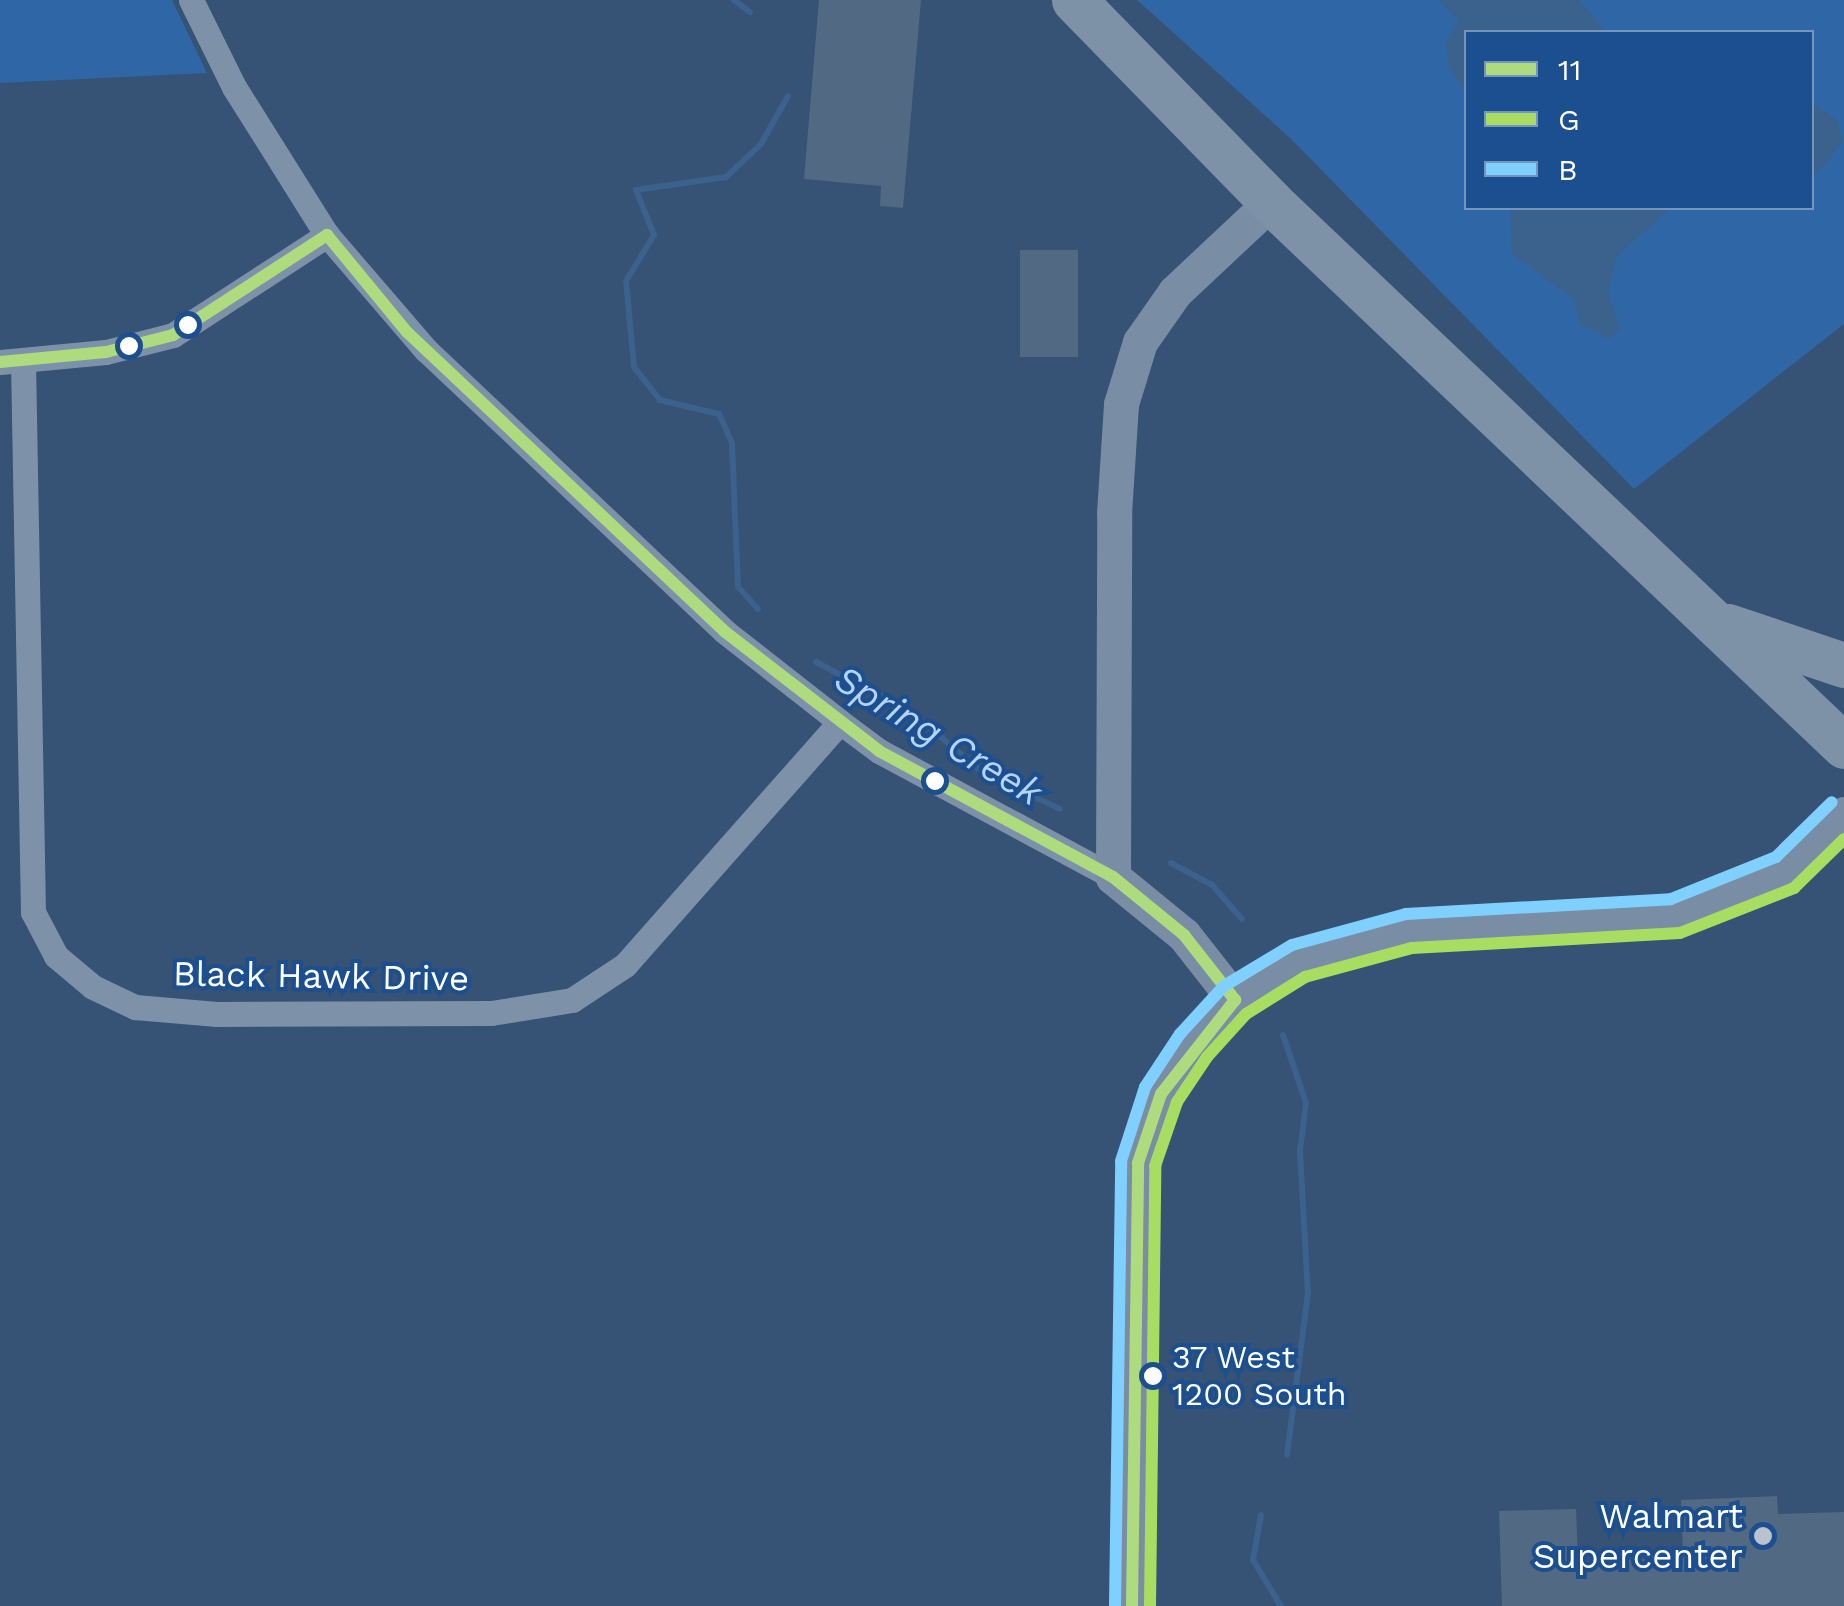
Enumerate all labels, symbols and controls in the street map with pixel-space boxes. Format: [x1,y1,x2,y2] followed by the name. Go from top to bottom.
[1464,30,1814,210] legend
[1558,52,1581,87] text: 11
[1558,102,1580,137] text: G
[1558,152,1578,187] text: B
[178,315,198,335] unlabelled marker
[119,336,139,356] unlabelled marker
[826,656,1050,816] water label: Spring Creek
[925,771,945,791] unlabelled marker
[172,952,470,1000] street label: Black Hawk Drive
[1172,1339,1347,1414] place label: 37 West 1200 South
[1143,1366,1163,1386] marker: 37 West 1200 South
[1533,1495,1743,1577] place label: Walmart Supercenter
[1752,1525,1774,1547] marker: Walmart Supercenter

